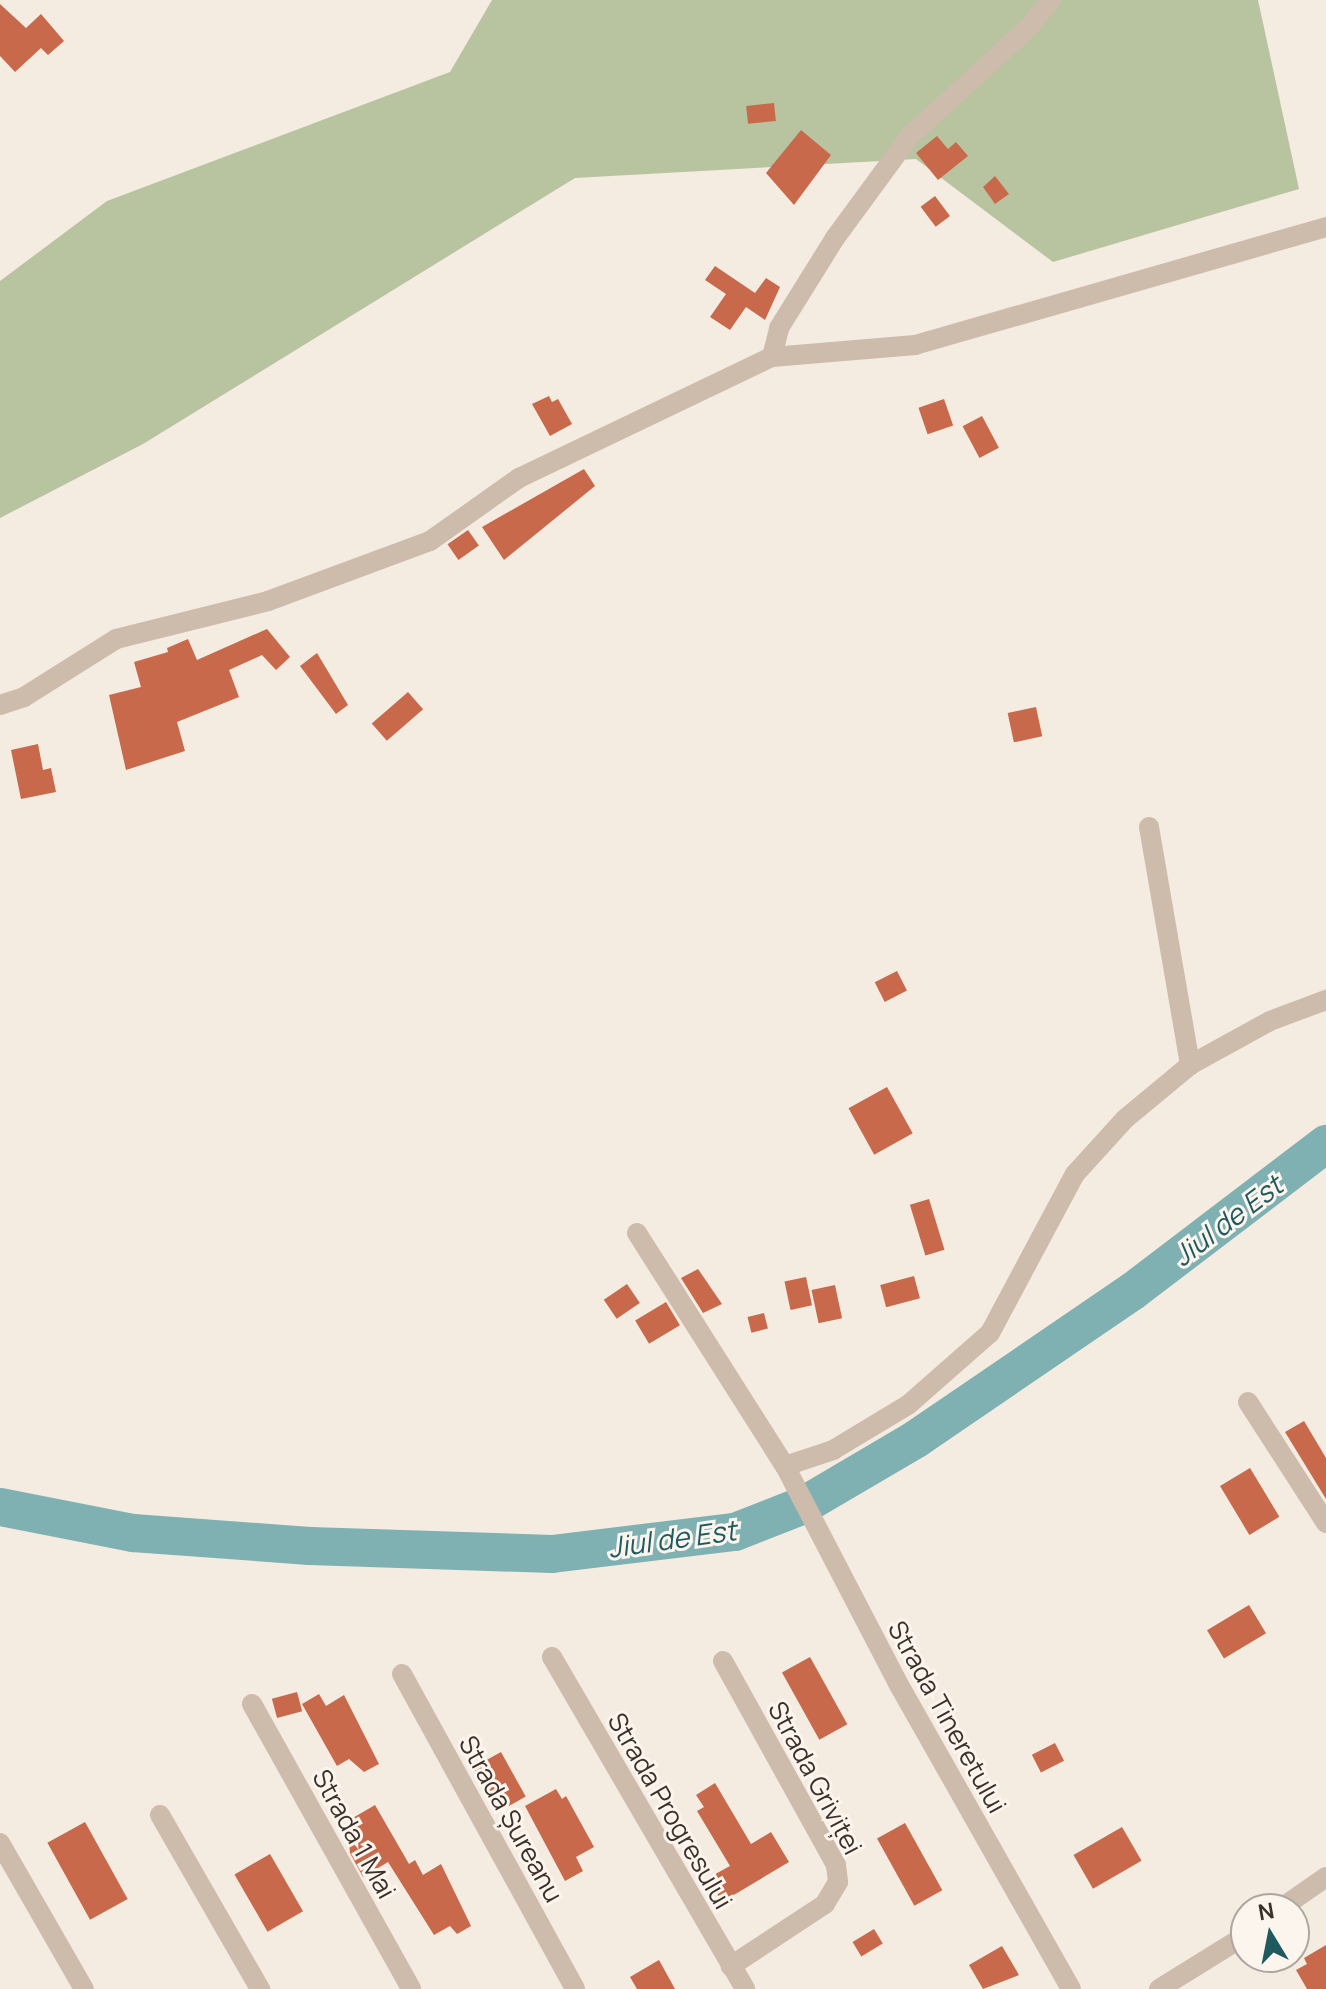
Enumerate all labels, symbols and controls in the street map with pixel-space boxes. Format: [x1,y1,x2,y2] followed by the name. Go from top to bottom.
[1165,1168,1289,1272] water label: Jiul de Est
[606,1512,738,1564] water label: Jiul de Est
[881,1616,1013,1818] street label: Strada Tineretului
[762,1696,868,1860] street label: Strada Griviței
[601,1707,739,1915] street label: Strada Progresului
[452,1730,570,1908] street label: Strada Șureanu
[306,1764,402,1904] street label: Strada 1 Mai
[1230,1893,1310,1973] north arrow
[1256,1895,1277,1927] text: N

